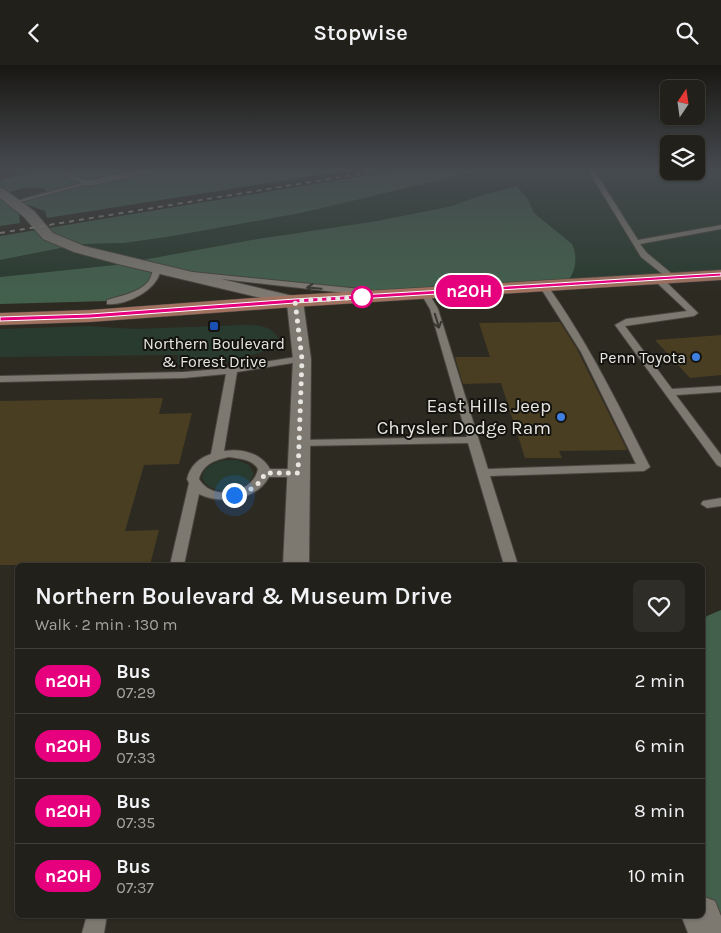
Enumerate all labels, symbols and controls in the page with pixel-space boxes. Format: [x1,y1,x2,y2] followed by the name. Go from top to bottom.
[20,19,48,47] icon: back
[673,19,701,47] icon: search
[313,20,408,46] text: Stopwise
[660,80,705,125] north arrow
[660,80,705,180] map controls
[660,135,705,180] button: layers
[434,275,504,307] line badge: n20H
[446,280,492,302] text: n20H
[307,283,323,293] one-way arrow
[351,286,373,308] unlabelled marker
[433,313,443,329] one-way arrow
[208,320,220,332] marker: Northern Boulevard & Forest Drive
[143,334,285,371] place label: Northern Boulevard & Forest Drive
[599,348,686,367] place label: Penn Toyota
[690,351,702,363] marker: Penn Toyota
[377,395,551,439] place label: East Hills Jeep Chrysler Dodge Ram
[555,411,567,423] marker: East Hills Jeep Chrysler Dodge Ram
[222,483,247,508] your location
[633,580,685,632] button: heart
[35,582,452,610] text: Northern Boulevard & Museum Drive
[35,615,177,634] text: Walk · 2 min · 130 m
[116,661,150,683] text: Bus
[45,670,91,692] text: n20H
[635,670,685,692] text: 2 min
[116,683,155,702] text: 07:29
[116,726,150,748] text: Bus
[45,735,91,757] text: n20H
[635,735,685,757] text: 6 min
[116,748,156,767] text: 07:33
[116,791,150,813] text: Bus
[45,800,91,822] text: n20H
[634,800,685,822] text: 8 min
[116,813,155,832] text: 07:35
[116,856,150,878] text: Bus
[45,865,91,887] text: n20H
[628,865,685,887] text: 10 min
[116,878,154,897] text: 07:37

